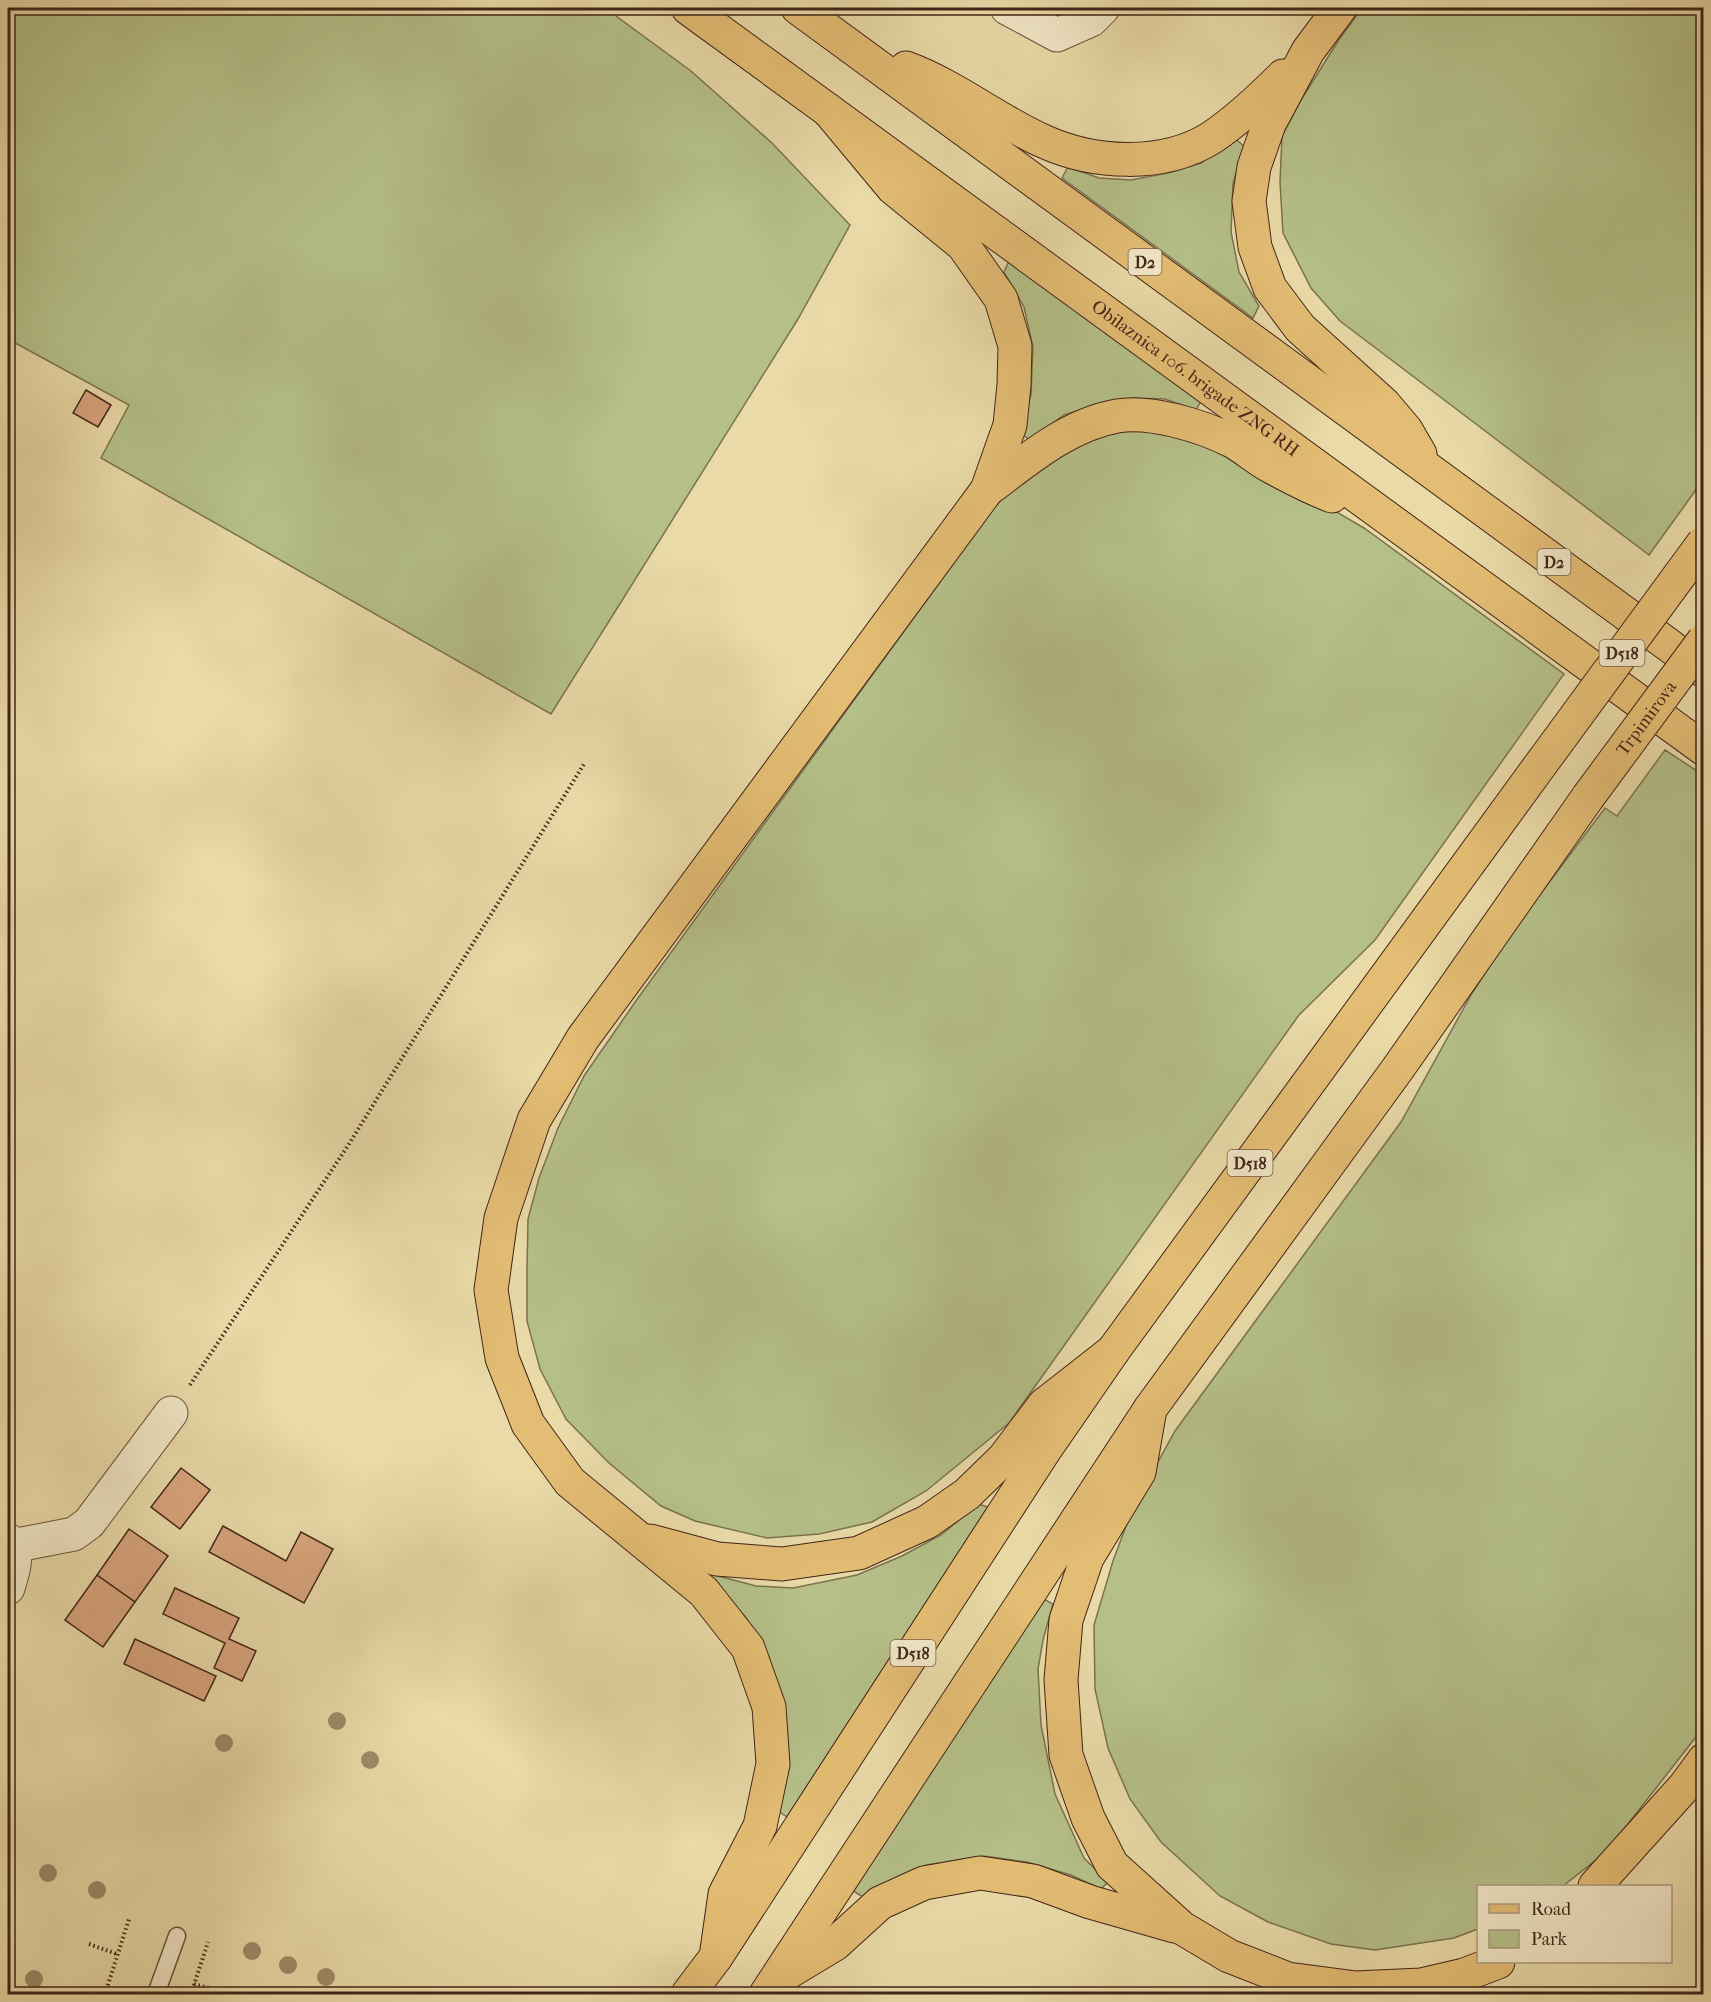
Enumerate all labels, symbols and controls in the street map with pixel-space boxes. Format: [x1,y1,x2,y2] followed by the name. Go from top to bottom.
[1128,249,1162,275] road number: D2
[1088,295,1303,461] street label: Obilaznica 106. brigade ZNG RH
[1538,549,1570,575] road number: D2
[1600,640,1644,666] road number: D518
[1612,676,1681,760] street label: Trpimirova
[1228,1150,1272,1176] road number: D518
[890,1640,936,1666] road number: D518
[1477,1885,1672,1963] legend
[1531,1899,1571,1920] text: Road
[1531,1929,1568,1950] text: Park

